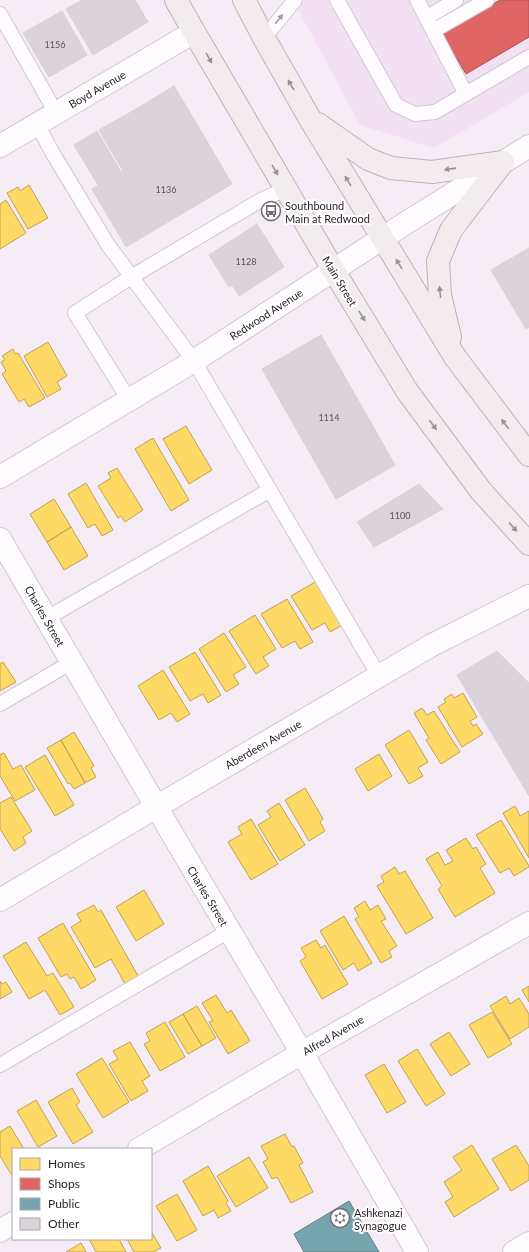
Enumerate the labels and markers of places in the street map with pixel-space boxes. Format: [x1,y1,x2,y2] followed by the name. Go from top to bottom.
[285,199,370,225] place label: Southbound Main at Redwood
[260,200,282,222] bus stop icon: Southbound Main at Redwood
[354,1206,407,1232] place label: Ashkenazi Synagogue
[329,1207,351,1229] synagogue icon: Ashkenazi Synagogue

